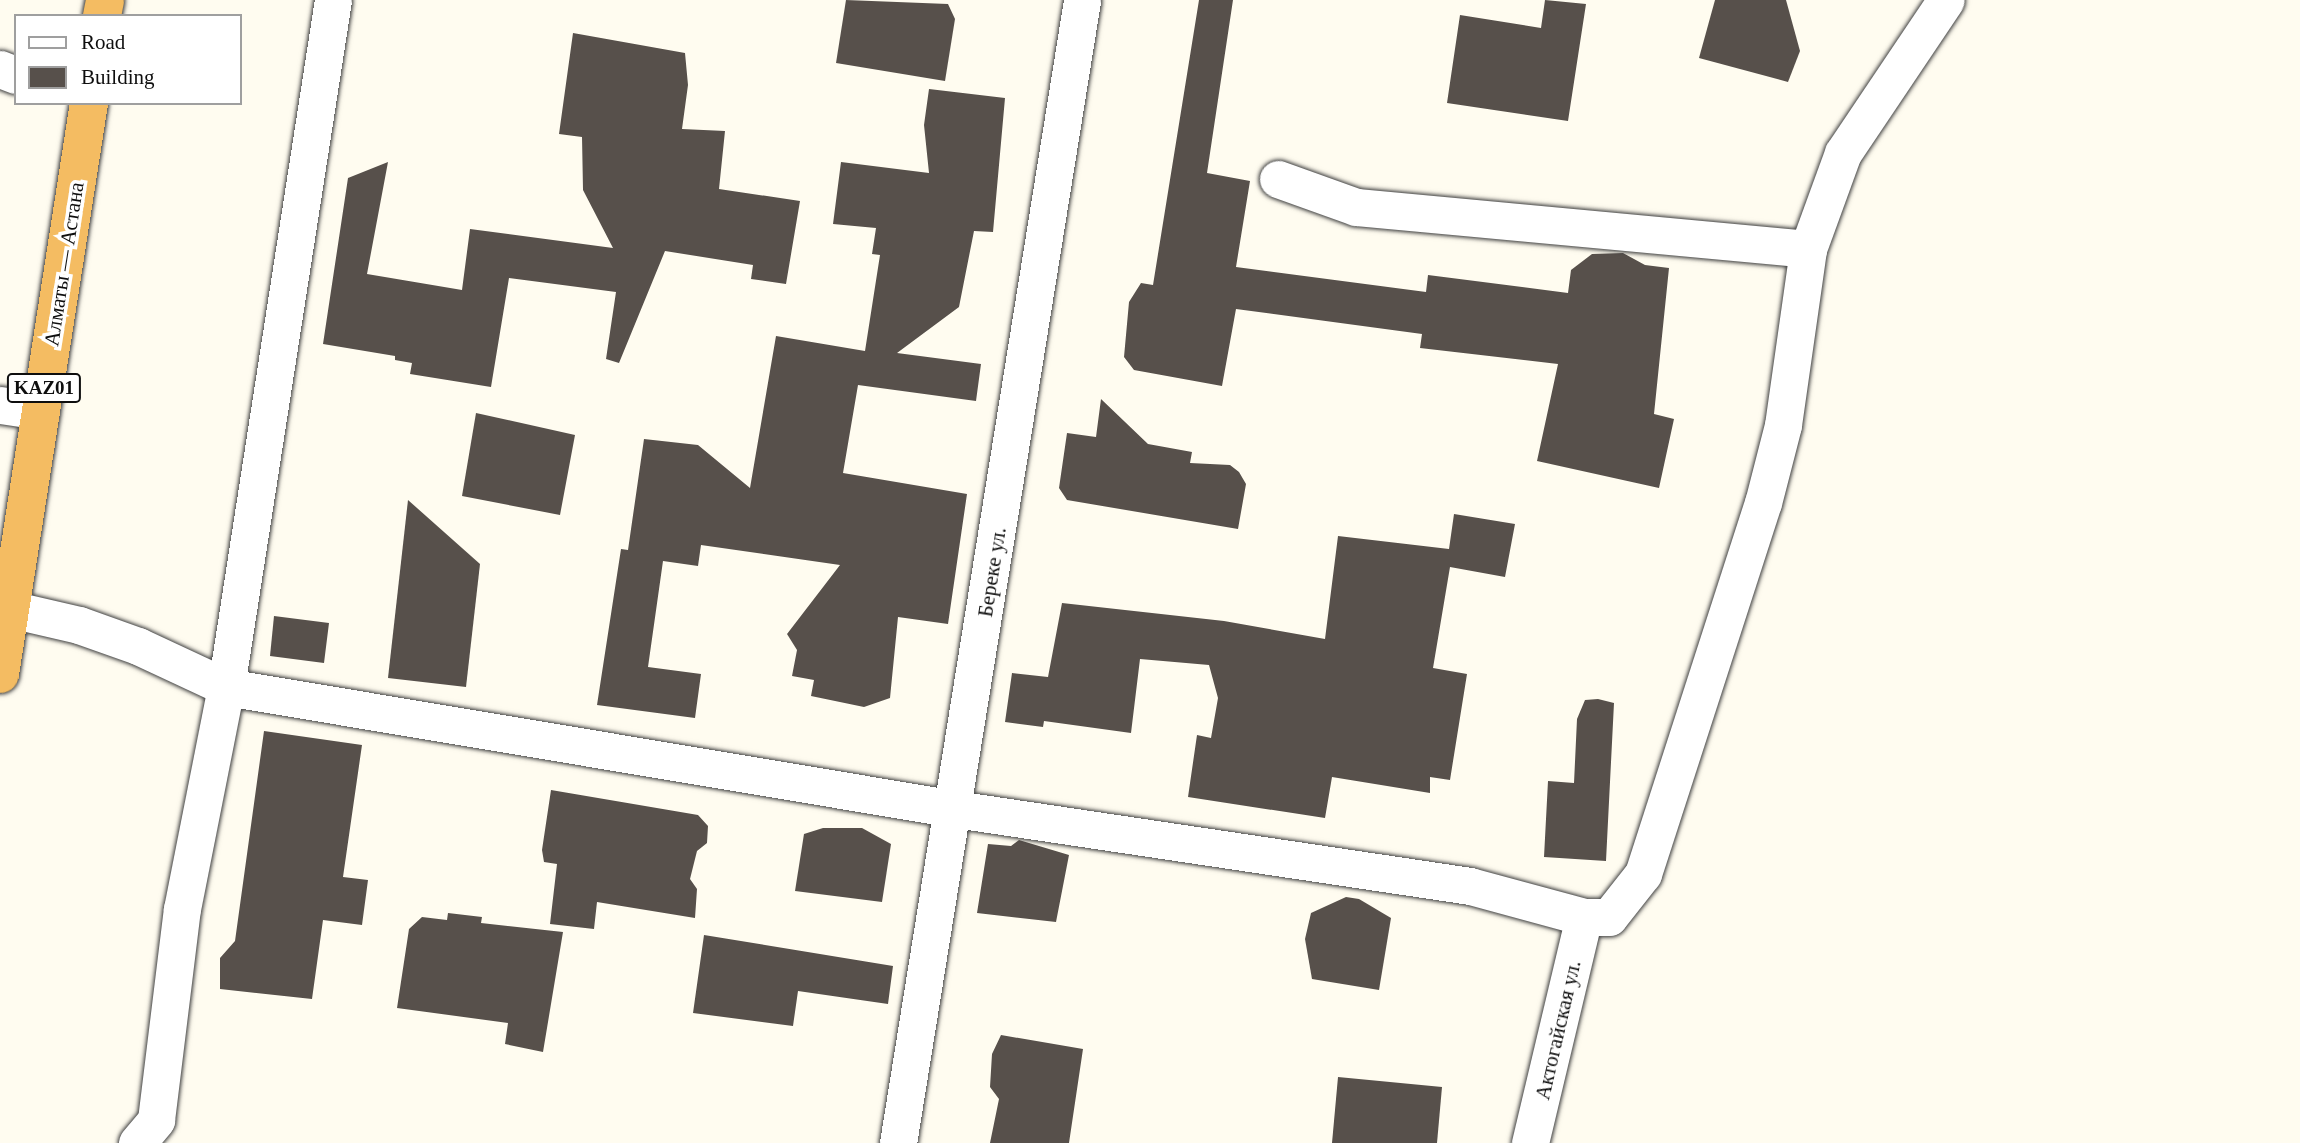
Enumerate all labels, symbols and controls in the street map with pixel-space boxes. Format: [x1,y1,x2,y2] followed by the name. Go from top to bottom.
[14,14,242,105] legend
[81,30,125,54] text: Road
[81,65,155,89] text: Building
[39,180,89,348] street label: Алматы — Астана
[5,372,82,404] road number: KАZ01
[972,525,1012,619] street label: Береке ул.
[1530,958,1586,1102] street label: Актогайская ул.

